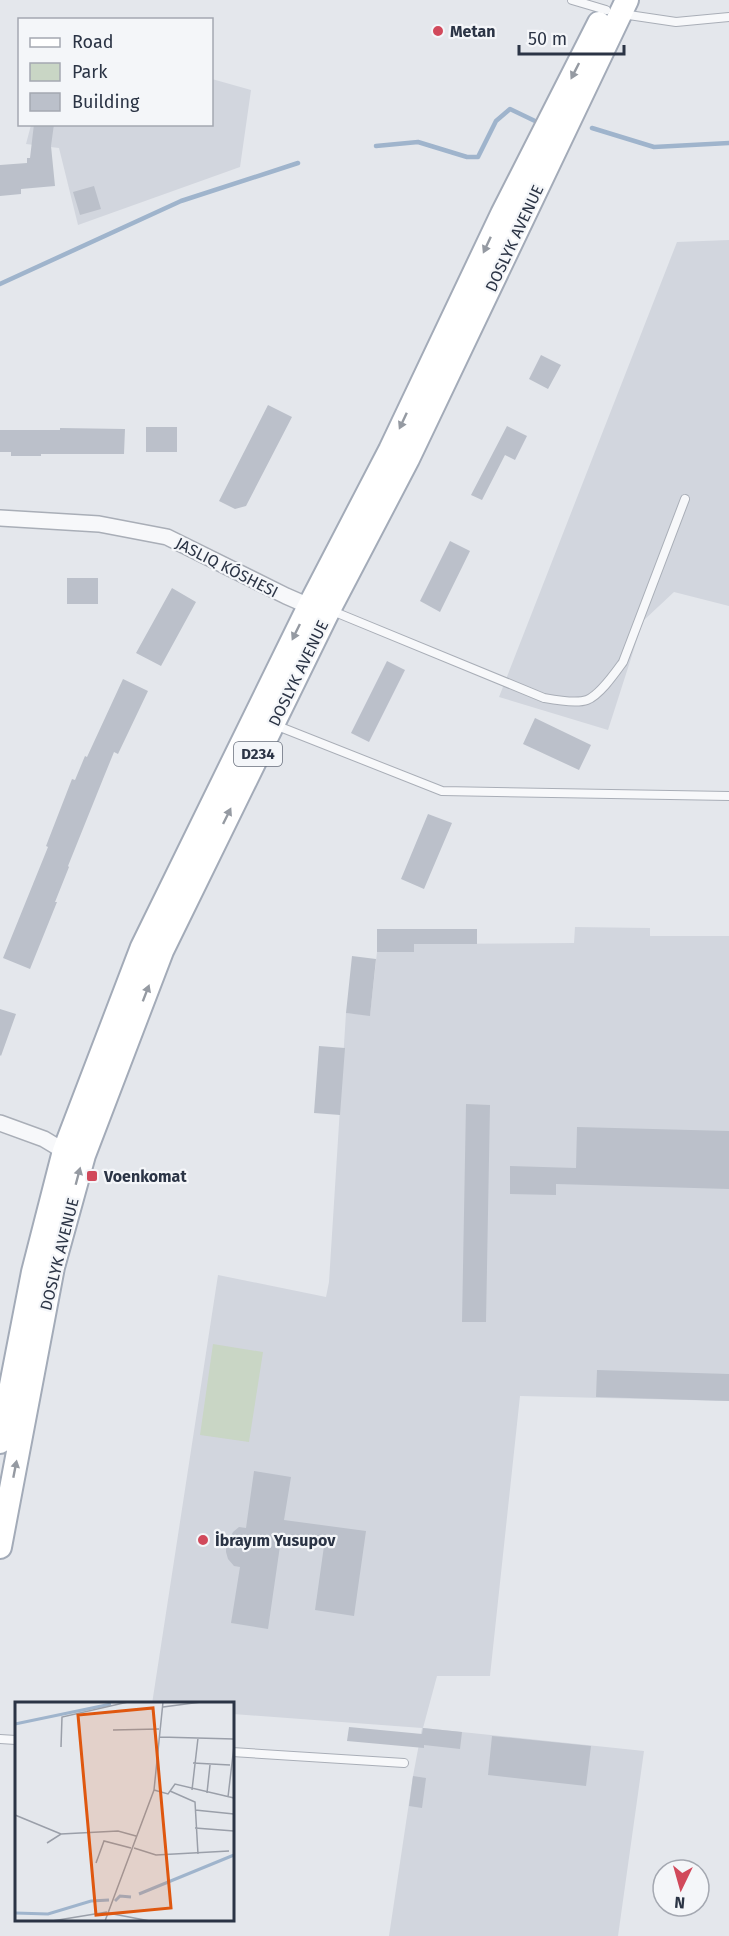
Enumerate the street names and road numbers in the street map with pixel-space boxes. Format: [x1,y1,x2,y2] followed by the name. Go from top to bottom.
[481,182,547,295] street label: DOSLYK AVENUE
[172,533,282,601] street label: JASLIQ KÓSHESI
[265,617,332,729] street label: DOSLYK AVENUE
[234,742,282,766] road number: D234
[36,1196,83,1312] street label: DOSLYK AVENUE

